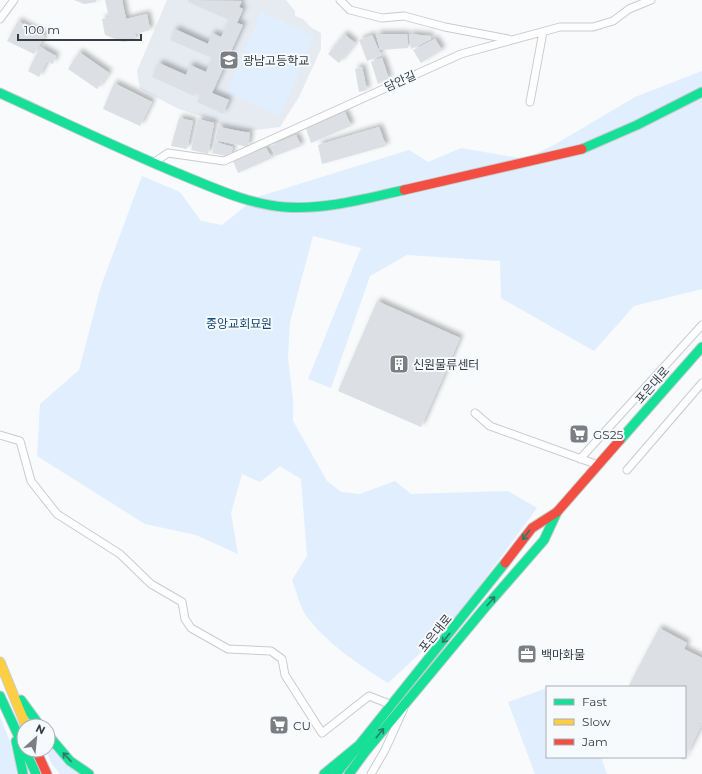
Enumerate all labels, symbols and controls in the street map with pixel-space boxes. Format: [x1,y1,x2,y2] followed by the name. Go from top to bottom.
[18,16,141,42] scale bar
[24,22,60,37] text: 100 m
[218,49,240,71] school or university icon: 광남고등학교
[243,53,309,68] place label: 광남고등학교
[382,67,418,95] street label: 담안길
[206,316,272,331] park label: 중앙교회묘원
[388,353,410,375] building icon: 신원물류센터
[413,357,479,372] place label: 신원물류센터
[632,363,672,407] street label: 포은대로
[568,423,590,445] supermarket icon: GS25
[593,427,623,442] place label: GS25
[522,530,531,541] one-way arrow
[486,596,495,606] one-way arrow
[415,611,455,655] street label: 포은대로
[442,632,451,643] one-way arrow
[516,643,538,665] office icon: 백마화물
[541,647,585,662] place label: 백마화물
[546,686,686,758] legend
[582,694,607,709] text: Fast
[268,714,290,736] supermarket icon: CU
[582,714,611,729] text: Slow
[16,718,56,758] north arrow
[293,718,311,733] place label: CU
[33,721,48,737] text: N
[376,728,385,738] one-way arrow
[581,734,608,749] text: Jam
[62,752,72,762] one-way arrow

